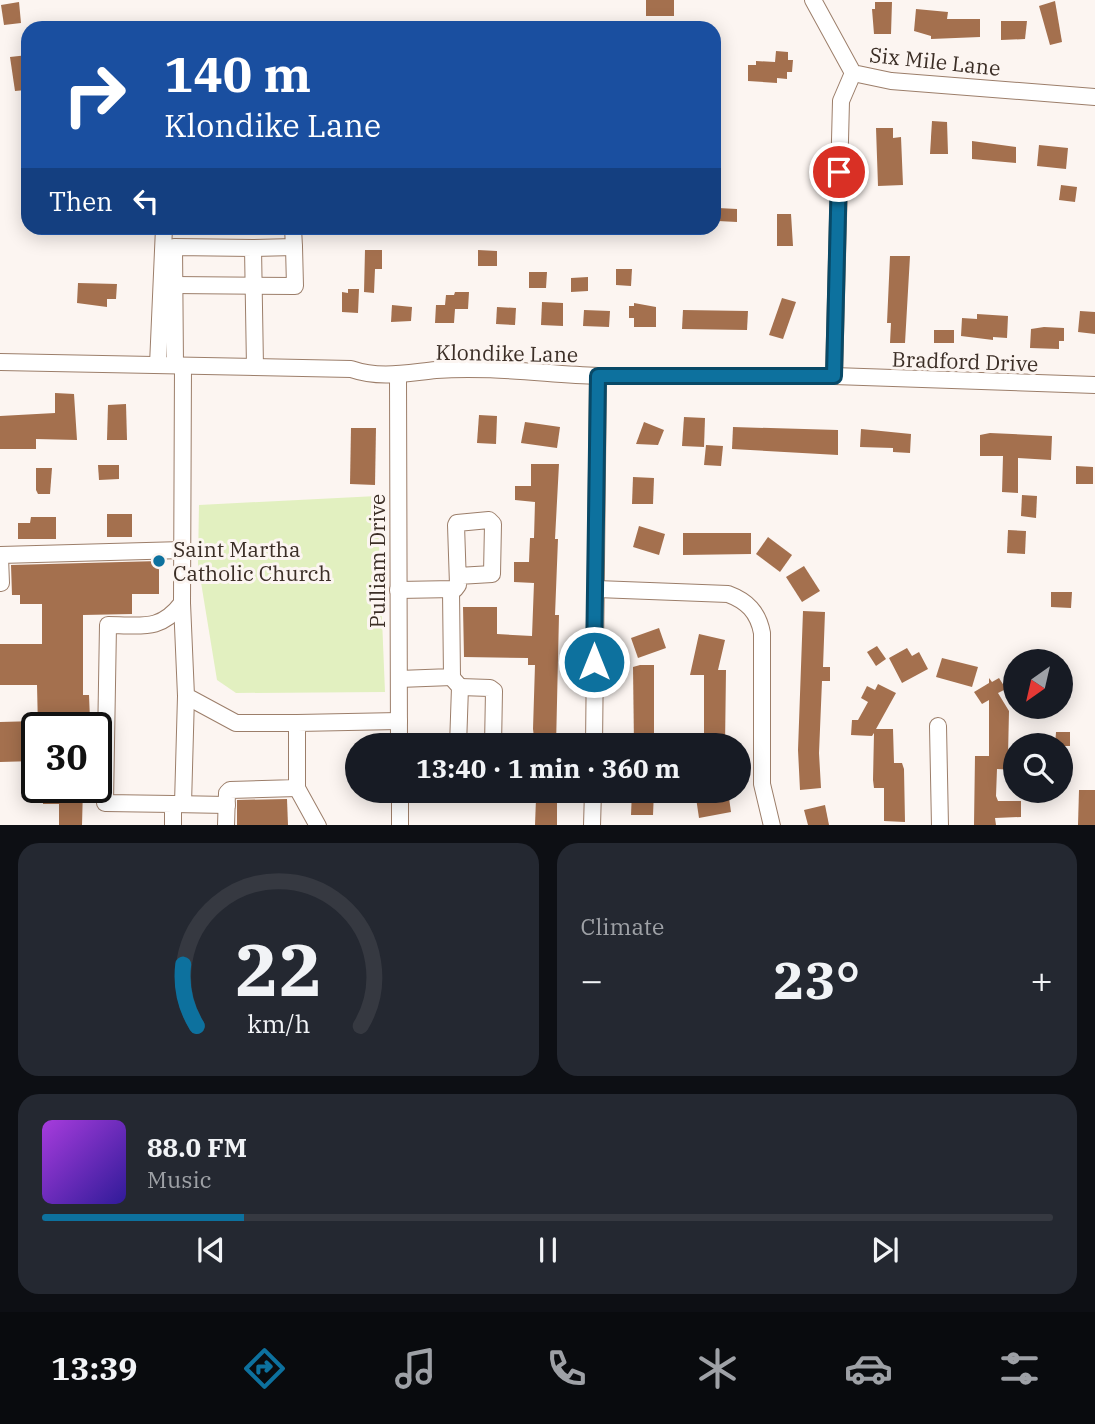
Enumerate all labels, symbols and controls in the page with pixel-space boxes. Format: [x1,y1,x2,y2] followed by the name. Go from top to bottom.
[868,40,1002,82] street label: Six Mile Lane
[164,42,311,105] text: 140 m
[49,49,140,140] icon: right
[164,104,381,146] text: Klondike Lane
[809,142,869,202] pin
[820,153,858,191] icon: arrive
[127,182,165,220] icon: left
[49,184,113,218] text: Then
[436,338,578,368] street label: Klondike Lane
[891,344,1039,378] street label: Bradford Drive
[363,494,391,628] street label: Pulliam Drive
[173,535,332,587] place label: Saint Martha Catholic Church
[151,553,167,569] marker: Saint Martha Catholic Church
[557,625,631,699] position arrow
[1003,649,1073,719] north arrow
[1003,649,1073,803] map controls
[21,712,112,803] speed limit sign: 30
[1003,733,1073,803] button: search
[416,751,680,785] text: 13:40 · 1 min · 360 m
[581,911,664,941] text: Climate
[235,921,322,1016] text: 22
[773,946,860,1013] text: 23°
[581,955,603,1004] text: −
[1030,955,1053,1004] text: +
[247,1006,310,1039] text: km/h
[147,1130,247,1164] text: 88.0 FM
[147,1164,212,1194] text: Music
[192,1231,230,1269] icon: previous
[529,1231,567,1269] icon: pause
[866,1231,904,1269] icon: next
[240,1344,289,1393] icon: directions
[391,1344,440,1393] icon: music
[542,1344,591,1393] icon: phone
[693,1344,742,1393] icon: climate
[844,1344,893,1393] icon: car
[995,1344,1044,1393] icon: filters
[51,1347,138,1389] text: 13:39

